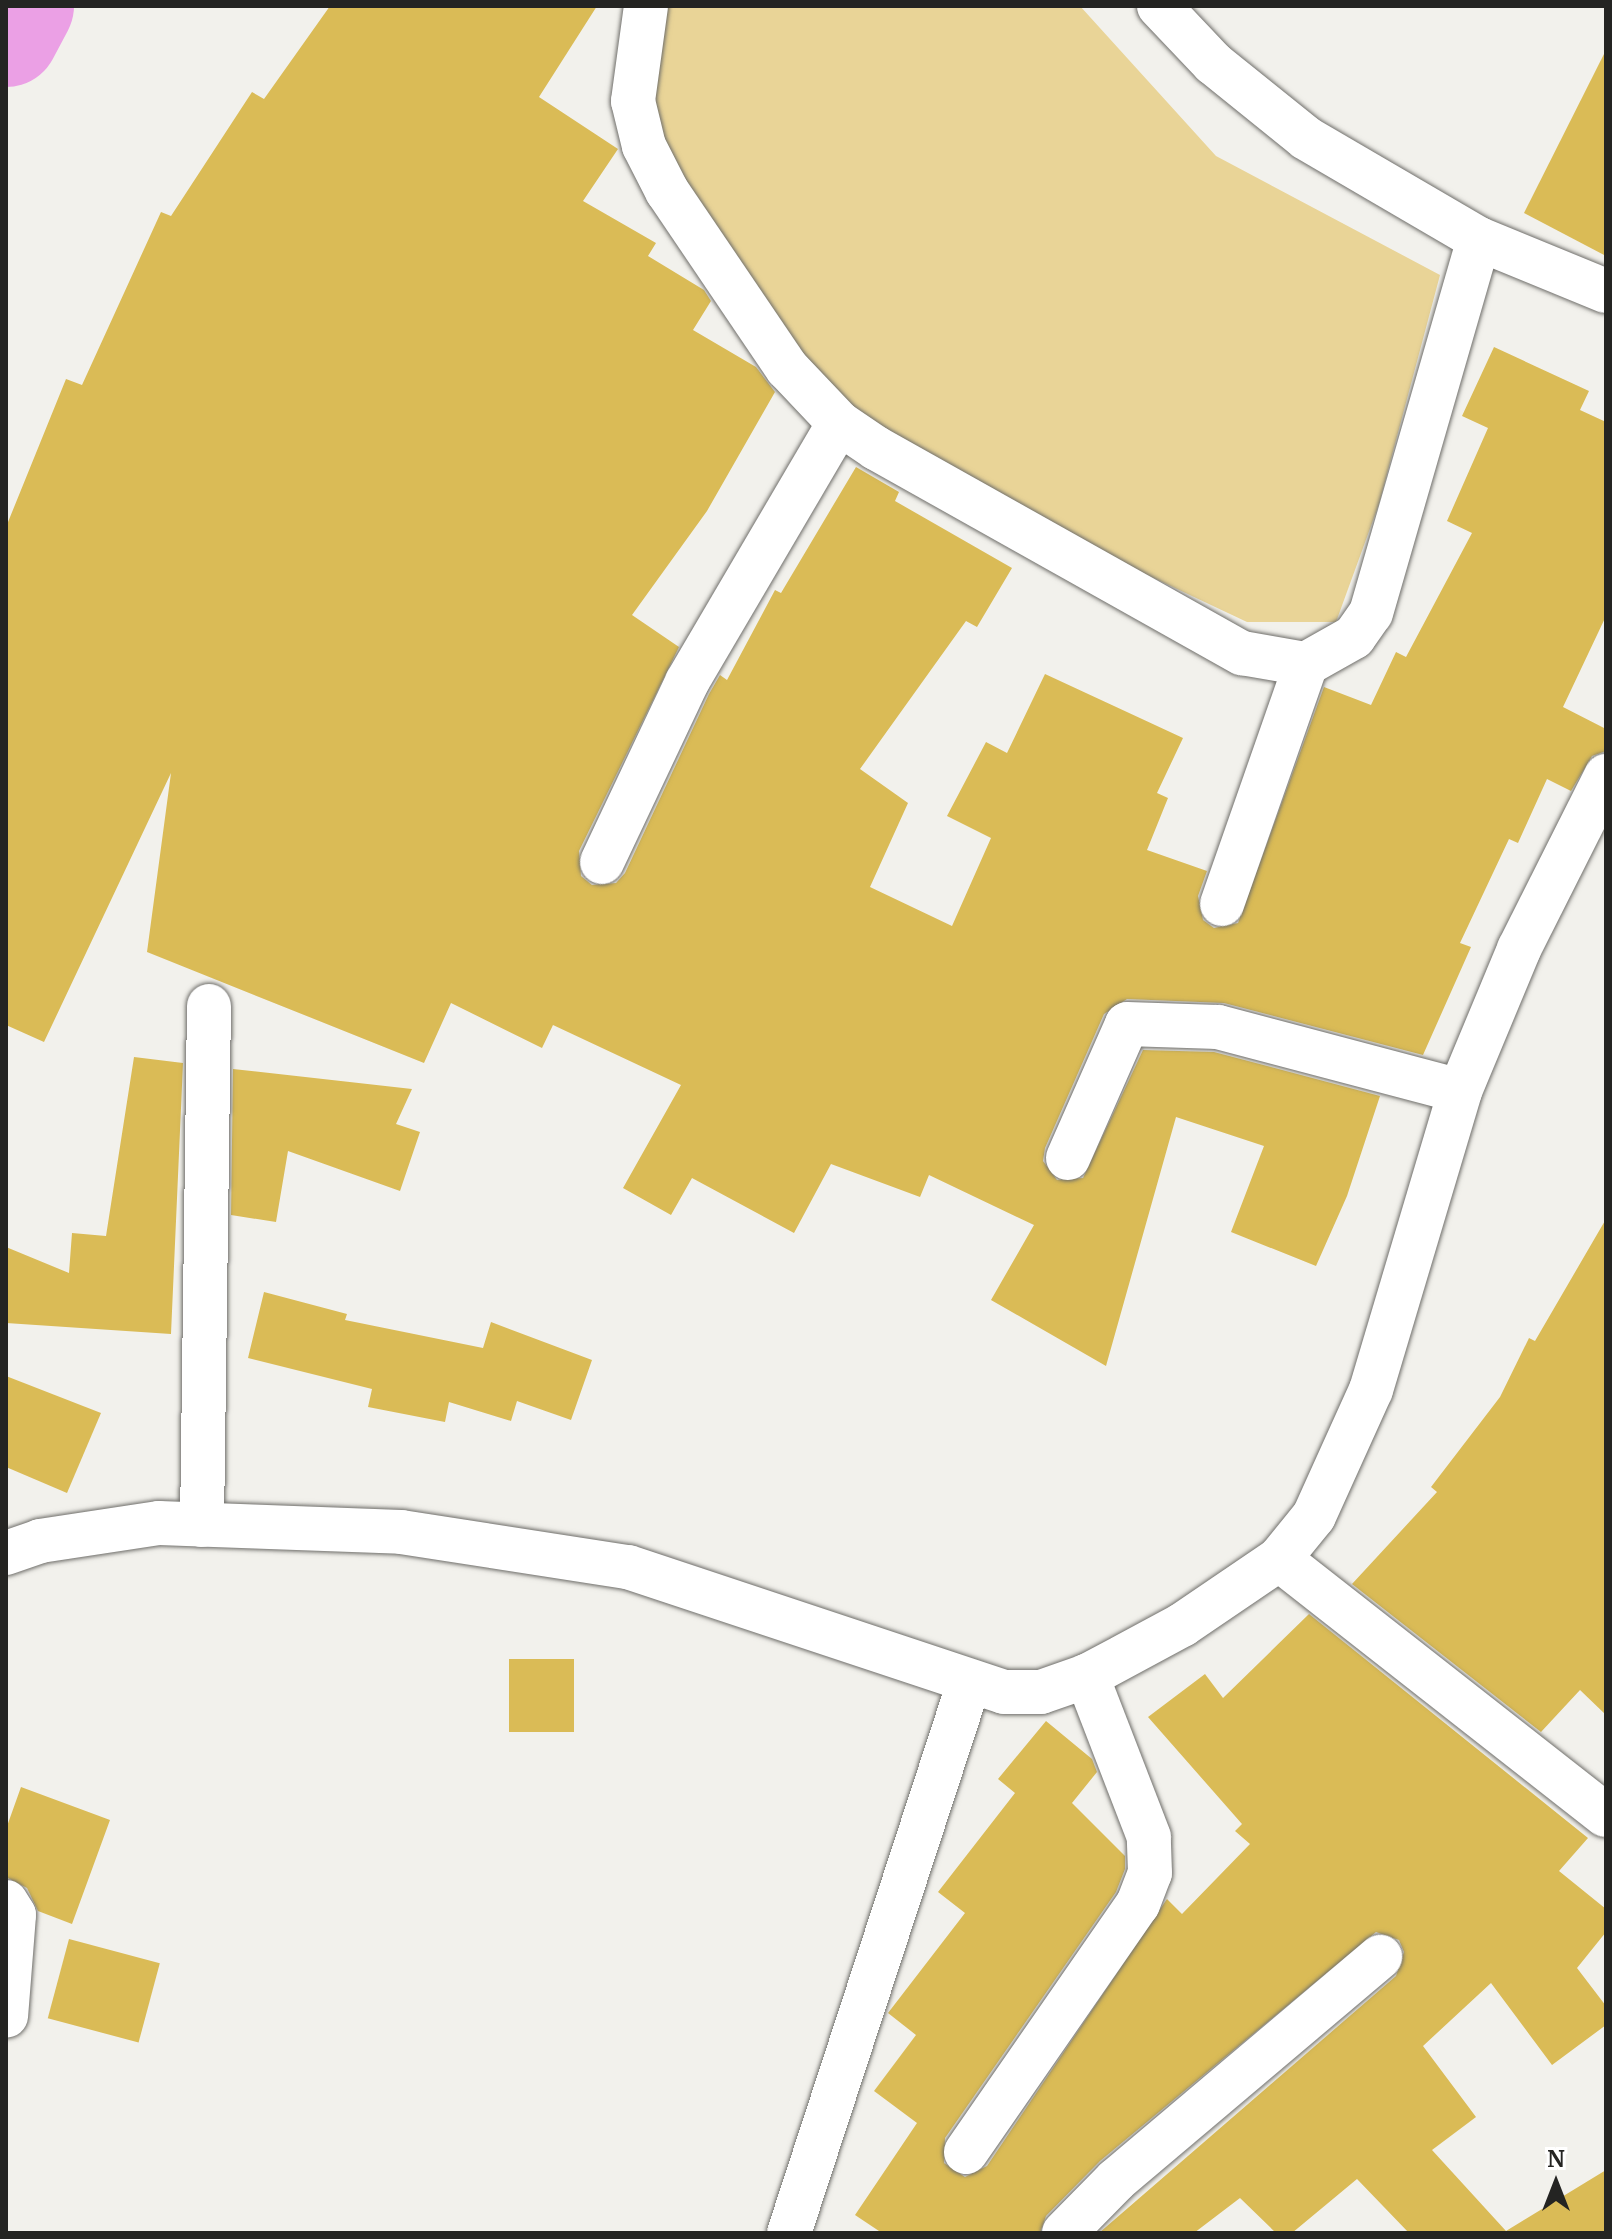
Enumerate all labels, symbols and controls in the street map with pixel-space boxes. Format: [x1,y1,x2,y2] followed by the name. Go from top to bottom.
[1516,2143,1596,2223] north arrow
[1547,2145,1565,2173] text: N

